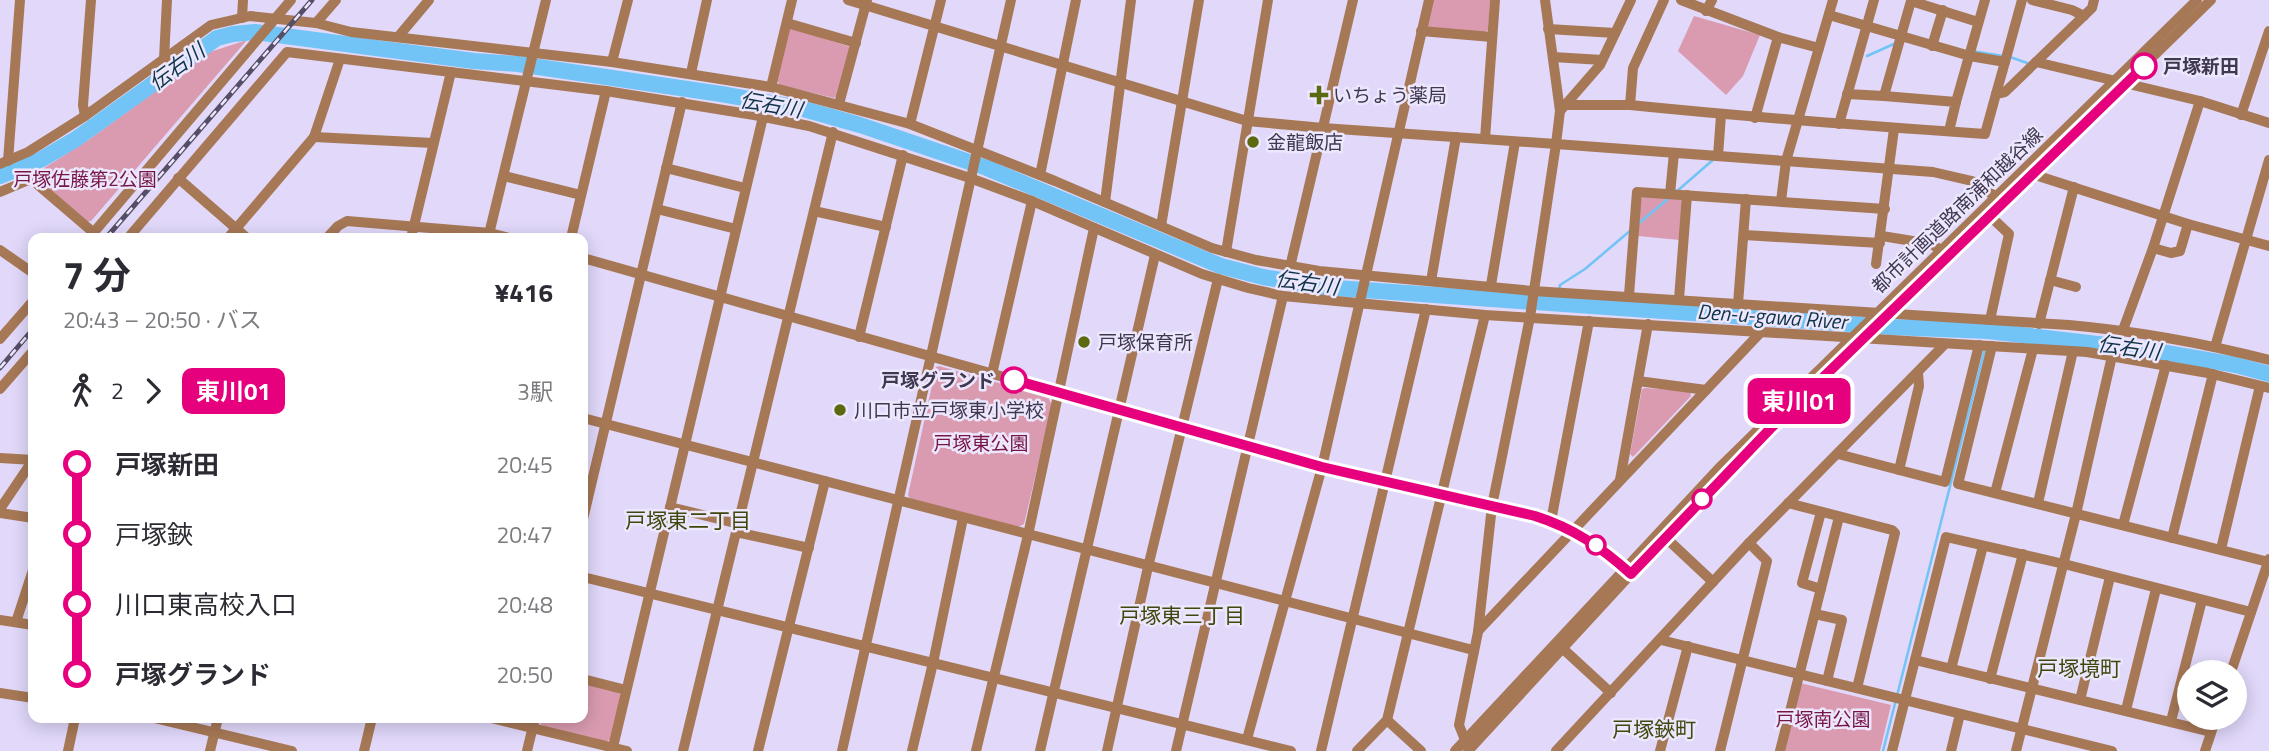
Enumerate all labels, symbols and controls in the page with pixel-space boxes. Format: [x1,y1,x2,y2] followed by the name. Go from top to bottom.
[142,34,213,98] water label: 伝右川
[2163,51,2239,80] place label: 戸塚新田
[2131,53,2157,79] marker: 戸塚新田
[1333,80,1447,109] place label: いちょう薬局
[737,83,807,126] water label: 伝右川
[1311,87,1327,103] marker: いちょう薬局
[1865,120,2049,299] street label: 都市計画道路南浦和越谷線
[1267,127,1343,156] place label: 金龍飯店
[1245,134,1261,150] marker: 金龍飯店
[13,164,157,193] park label: 戸塚佐藤第2公園
[63,246,131,304] text: 7 分
[1274,262,1343,303] water label: 伝右川
[495,273,553,312] text: ¥416
[1696,295,1850,337] water label: Den-u-gawa River
[63,302,262,337] text: 20:43 – 20:50 · バス
[1098,327,1193,356] place label: 戸塚保育所
[2096,327,2165,368] water label: 伝右川
[1076,334,1092,350] marker: 戸塚保育所
[881,365,995,394] place label: 戸塚グランド
[1001,367,1027,393] marker: 戸塚グランド
[63,372,101,410] icon: walk
[134,372,172,410] icon: forward
[111,373,124,408] text: 2
[196,373,271,409] text: 東川01
[517,374,553,409] text: 3駅
[1750,378,1848,424] line badge: 東川01
[1762,383,1836,419] text: 東川01
[854,395,1044,424] place label: 川口市立戸塚東小学校
[832,402,848,418] marker: 川口市立戸塚東小学校
[933,428,1029,457] park label: 戸塚東公園
[115,445,219,484] text: 戸塚新田
[496,447,553,482] text: 20:45
[1692,489,1712,509] unlabelled marker
[625,504,751,536] district label: 戸塚東二丁目
[115,515,193,554] text: 戸塚鋏
[496,517,553,552] text: 20:47
[1586,535,1606,555] unlabelled marker
[115,585,297,624] text: 川口東高校入口
[496,587,553,622] text: 20:48
[1119,599,1245,631] district label: 戸塚東三丁目
[2037,652,2121,684] district label: 戸塚境町
[115,655,271,694] text: 戸塚グランド
[496,657,553,692] text: 20:50
[2177,660,2247,730] map controls
[2177,660,2247,730] button: layers
[1775,704,1871,733] park label: 戸塚南公園
[1612,713,1696,745] district label: 戸塚鋏町

